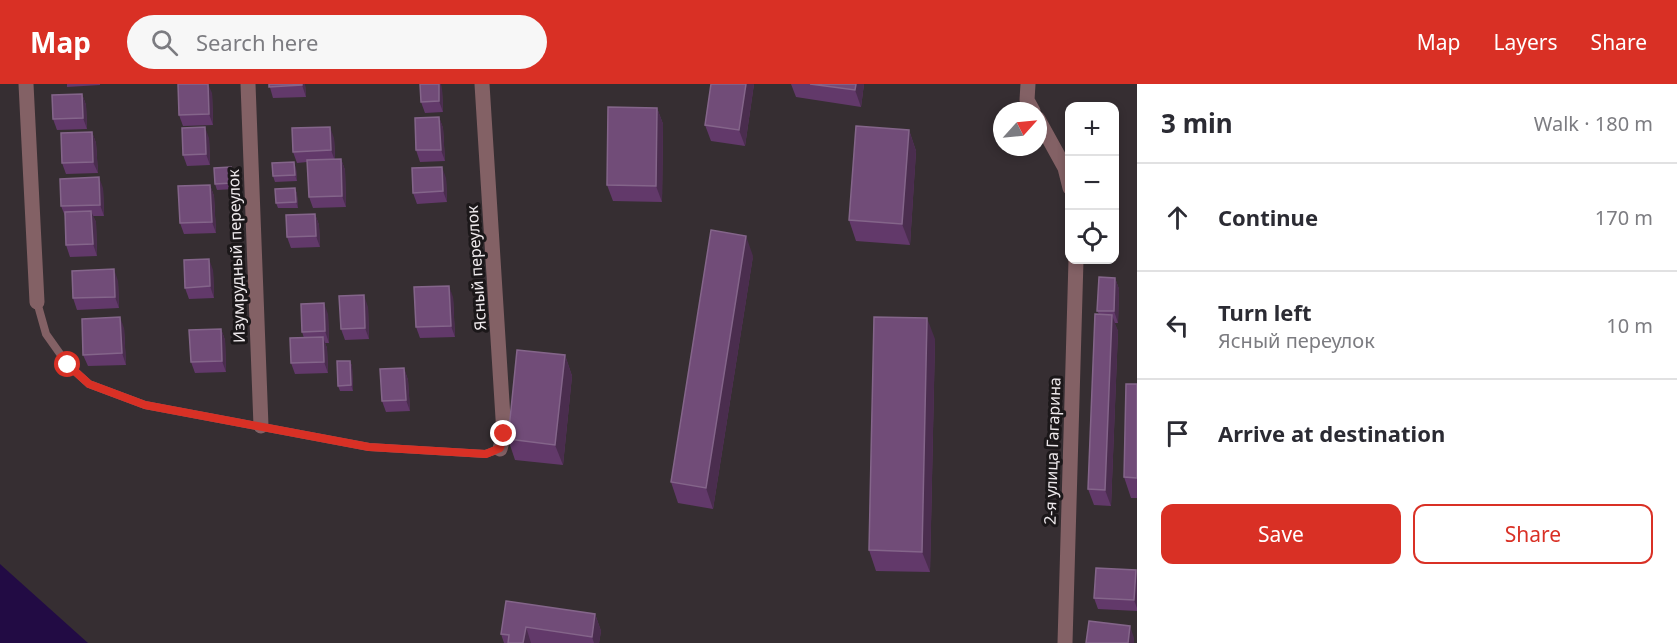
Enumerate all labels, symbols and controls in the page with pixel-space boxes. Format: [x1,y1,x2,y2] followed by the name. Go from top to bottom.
[127,15,547,69] search box
[30,23,91,61] text: Map
[148,26,181,59] icon: search
[196,27,318,57] text: Search here
[1417,28,1461,56] text: Map
[1494,28,1558,56] text: Layers
[1591,28,1647,56] text: Share
[993,102,1047,156] north arrow
[1065,102,1119,264] map controls
[1065,102,1119,156] button: +
[1161,105,1233,141] text: 3 min
[1534,110,1653,137] text: Walk · 180 m
[1065,156,1119,210] button: −
[222,168,250,343] street label: Изумрудный переулок
[1161,201,1194,234] icon: ahead
[1218,202,1318,232] text: Continue
[461,204,491,331] street label: Ясный переулок
[1595,204,1653,231] text: 170 m
[1065,210,1119,264] button: locate
[1218,297,1312,327] text: Turn left
[1161,309,1194,342] icon: left
[1606,312,1653,339] text: 10 m
[1218,327,1375,354] text: Ясный переулок
[54,351,80,377] route start
[1038,377,1066,525] street label: 2-я улица Гагарина
[1161,417,1194,450] icon: arrive
[1218,418,1445,448] text: Arrive at destination
[490,420,516,446] route end
[1161,504,1401,564] button: Save
[1413,504,1653,564] button: Share

